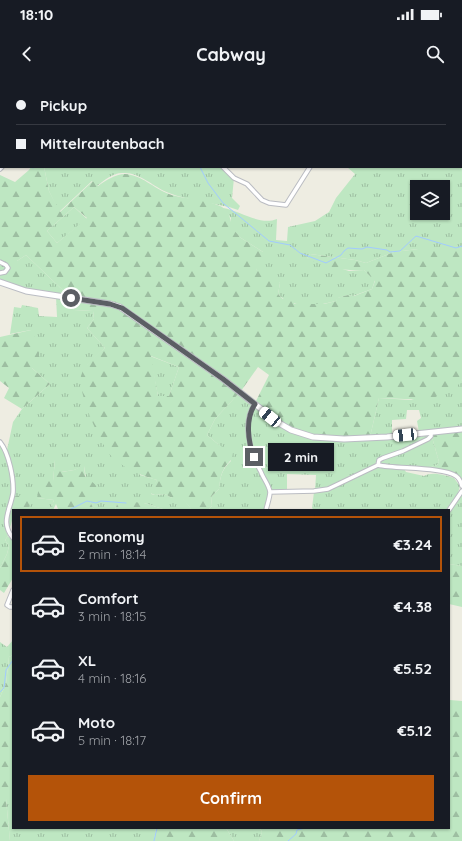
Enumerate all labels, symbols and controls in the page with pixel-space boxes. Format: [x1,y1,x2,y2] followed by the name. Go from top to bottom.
[20,5,53,24] text: 18:10
[16,43,38,65] icon: back
[196,43,266,66] text: Cabway
[424,43,446,65] icon: search
[40,96,87,115] text: Pickup
[40,134,165,153] text: Mittelrautenbach
[410,180,450,220] map controls
[410,180,450,220] button: layers
[62,289,80,307] route start
[257,405,283,429] car
[392,428,418,442] car
[268,443,334,471] callout: 2 min
[245,448,263,466] route end
[284,449,318,465] text: 2 min
[30,526,66,562] icon: car
[78,527,145,546] text: Economy
[393,535,432,554] text: €3.24
[78,546,146,562] text: 2 min · 18:14
[30,588,66,624] icon: car
[78,589,139,608] text: Comfort
[394,597,432,616] text: €4.38
[78,608,146,624] text: 3 min · 18:15
[30,650,66,686] icon: car
[78,651,96,670] text: XL
[394,659,432,678] text: €5.52
[78,670,146,686] text: 4 min · 18:16
[30,712,66,748] icon: car
[78,713,115,732] text: Moto
[397,721,432,740] text: €5.12
[78,732,146,748] text: 5 min · 18:17
[28,775,434,821] button: Confirm

